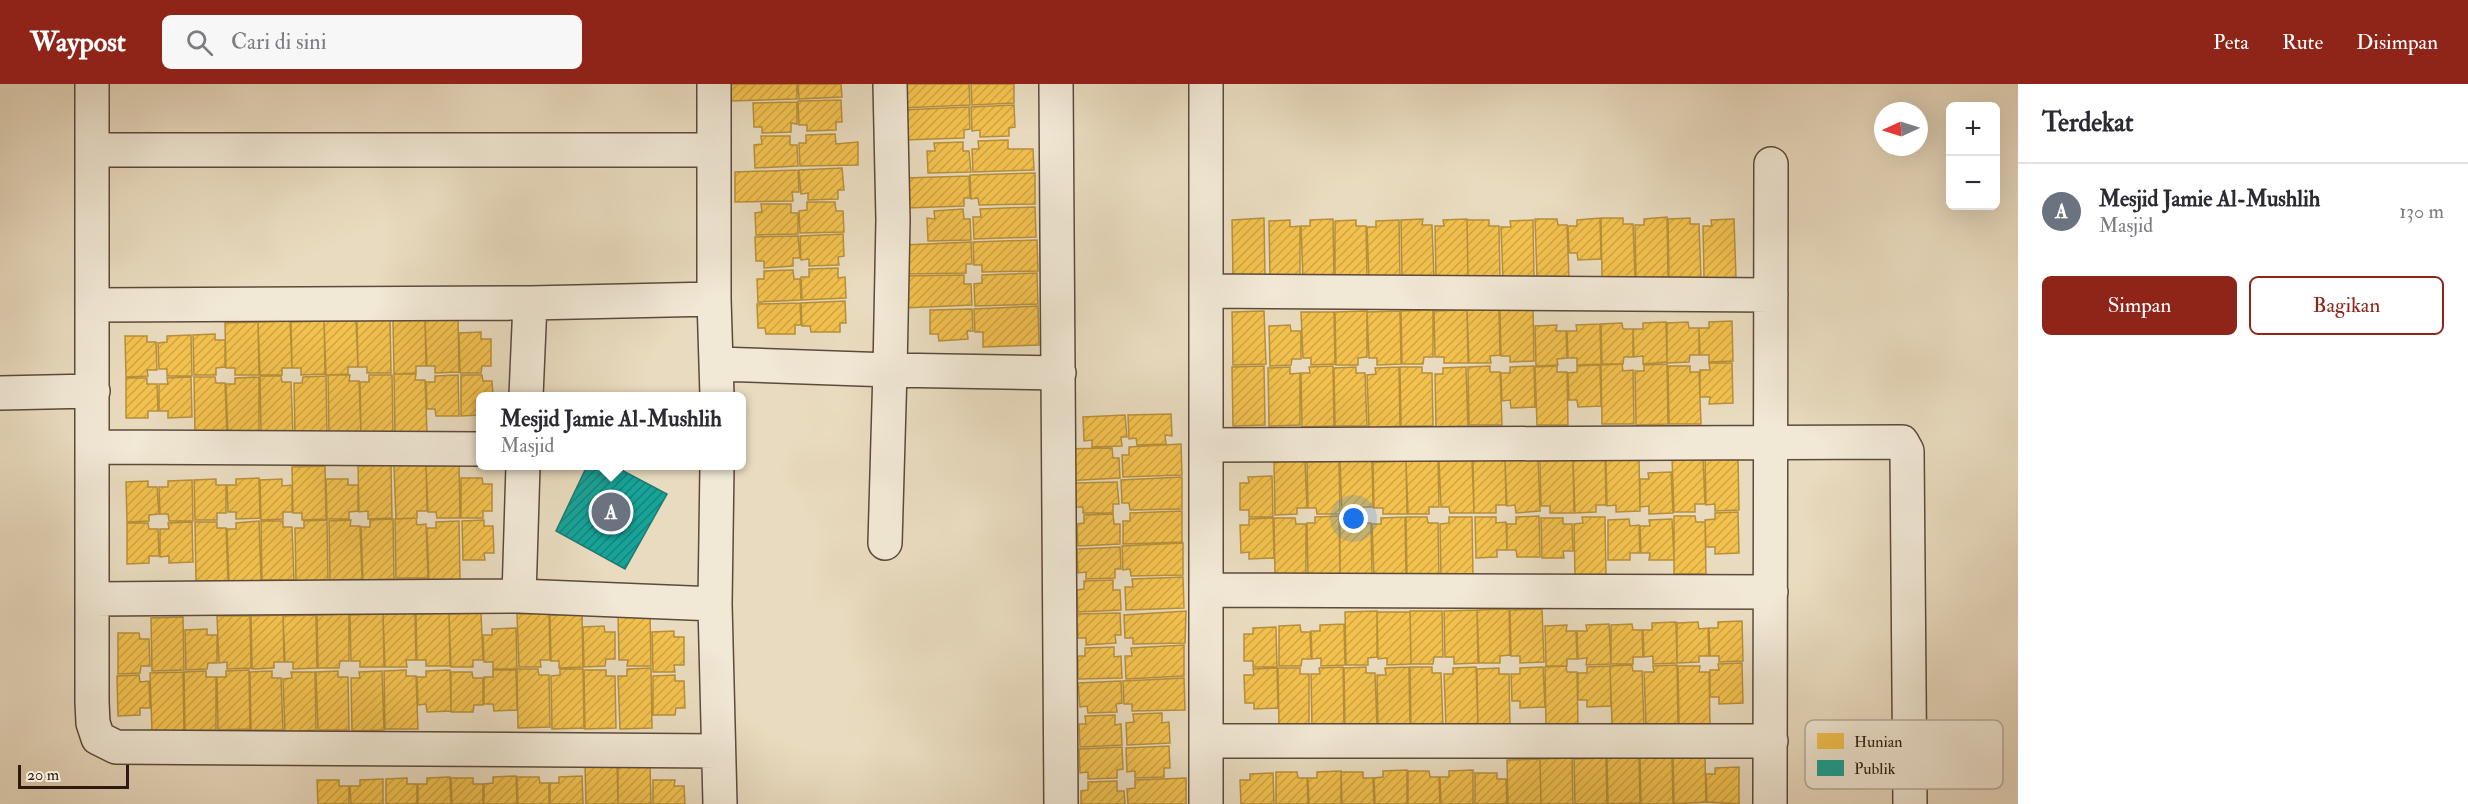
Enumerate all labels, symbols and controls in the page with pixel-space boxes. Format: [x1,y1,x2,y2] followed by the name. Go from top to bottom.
[162,15,582,69] search box
[30,25,126,60] text: Waypost
[183,26,216,59] icon: search
[231,28,327,56] text: Cari di sini
[2213,29,2249,56] text: Peta
[2282,29,2323,56] text: Rute
[2356,29,2438,56] text: Disimpan
[1874,102,1928,156] north arrow
[1946,102,2000,210] map controls
[1946,102,2000,156] button: +
[2042,107,2133,139] text: Terdekat
[1946,156,2000,210] button: −
[2099,185,2320,213] text: Mesjid Jamie Al-Mushlih
[2055,199,2068,224] text: A
[2399,199,2444,224] text: 130 m
[2099,213,2153,238] text: Masjid
[2042,276,2237,335] button: Simpan
[2249,276,2444,335] button: Bagikan
[476,392,746,470] popup
[500,405,722,433] text: Mesjid Jamie Al-Mushlih
[500,433,554,458] text: Masjid
[592,490,630,534] pin: A
[1339,504,1368,533] your location
[1805,720,2003,789] legend
[1854,732,1903,752] text: Hunian
[1854,759,1896,779] text: Publik
[18,762,129,790] scale bar
[27,765,59,785] text: 20 m

